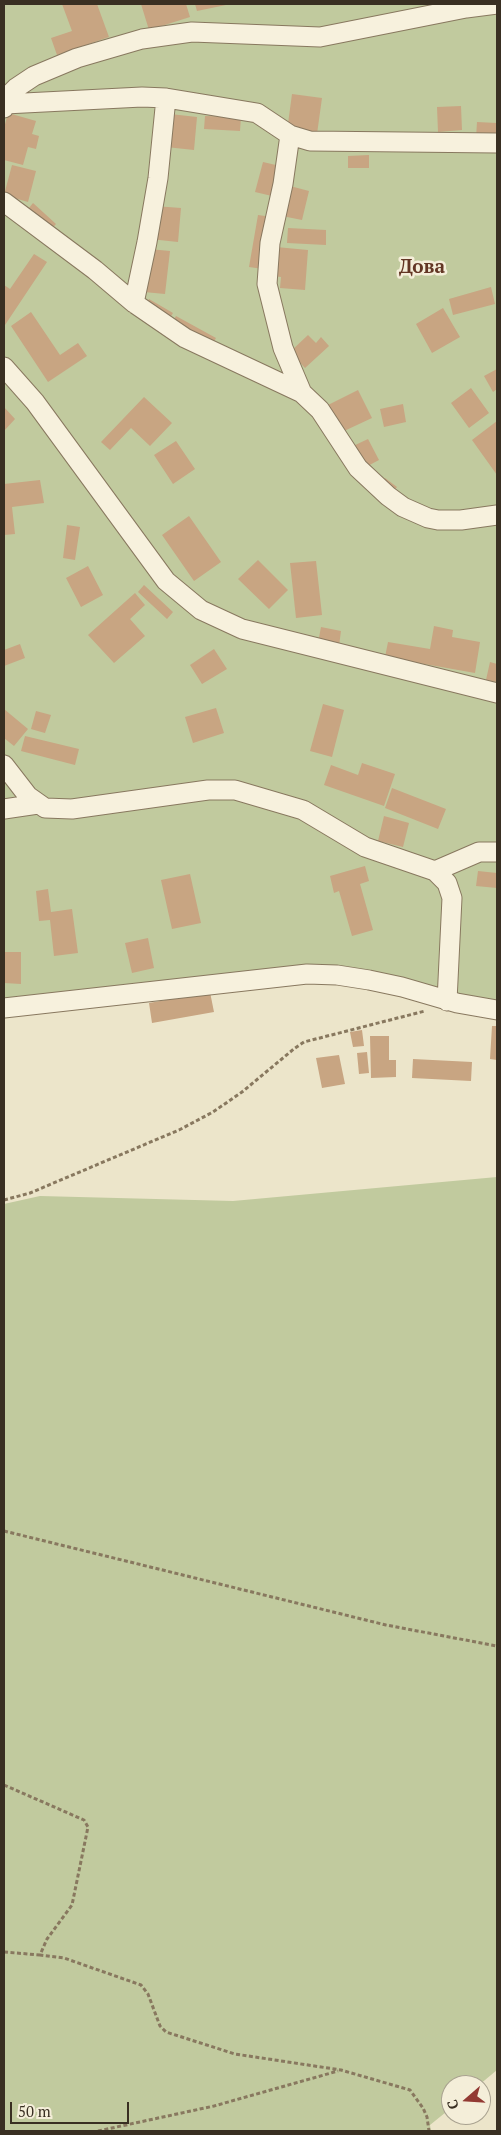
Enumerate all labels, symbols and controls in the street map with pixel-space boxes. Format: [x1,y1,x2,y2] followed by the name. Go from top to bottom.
[399,257,445,279] district label: Дова
[441,2075,491,2125] north arrow
[12,2092,131,2124] scale bar
[442,2097,463,2112] text: С
[18,2101,51,2121] text: 50 m

